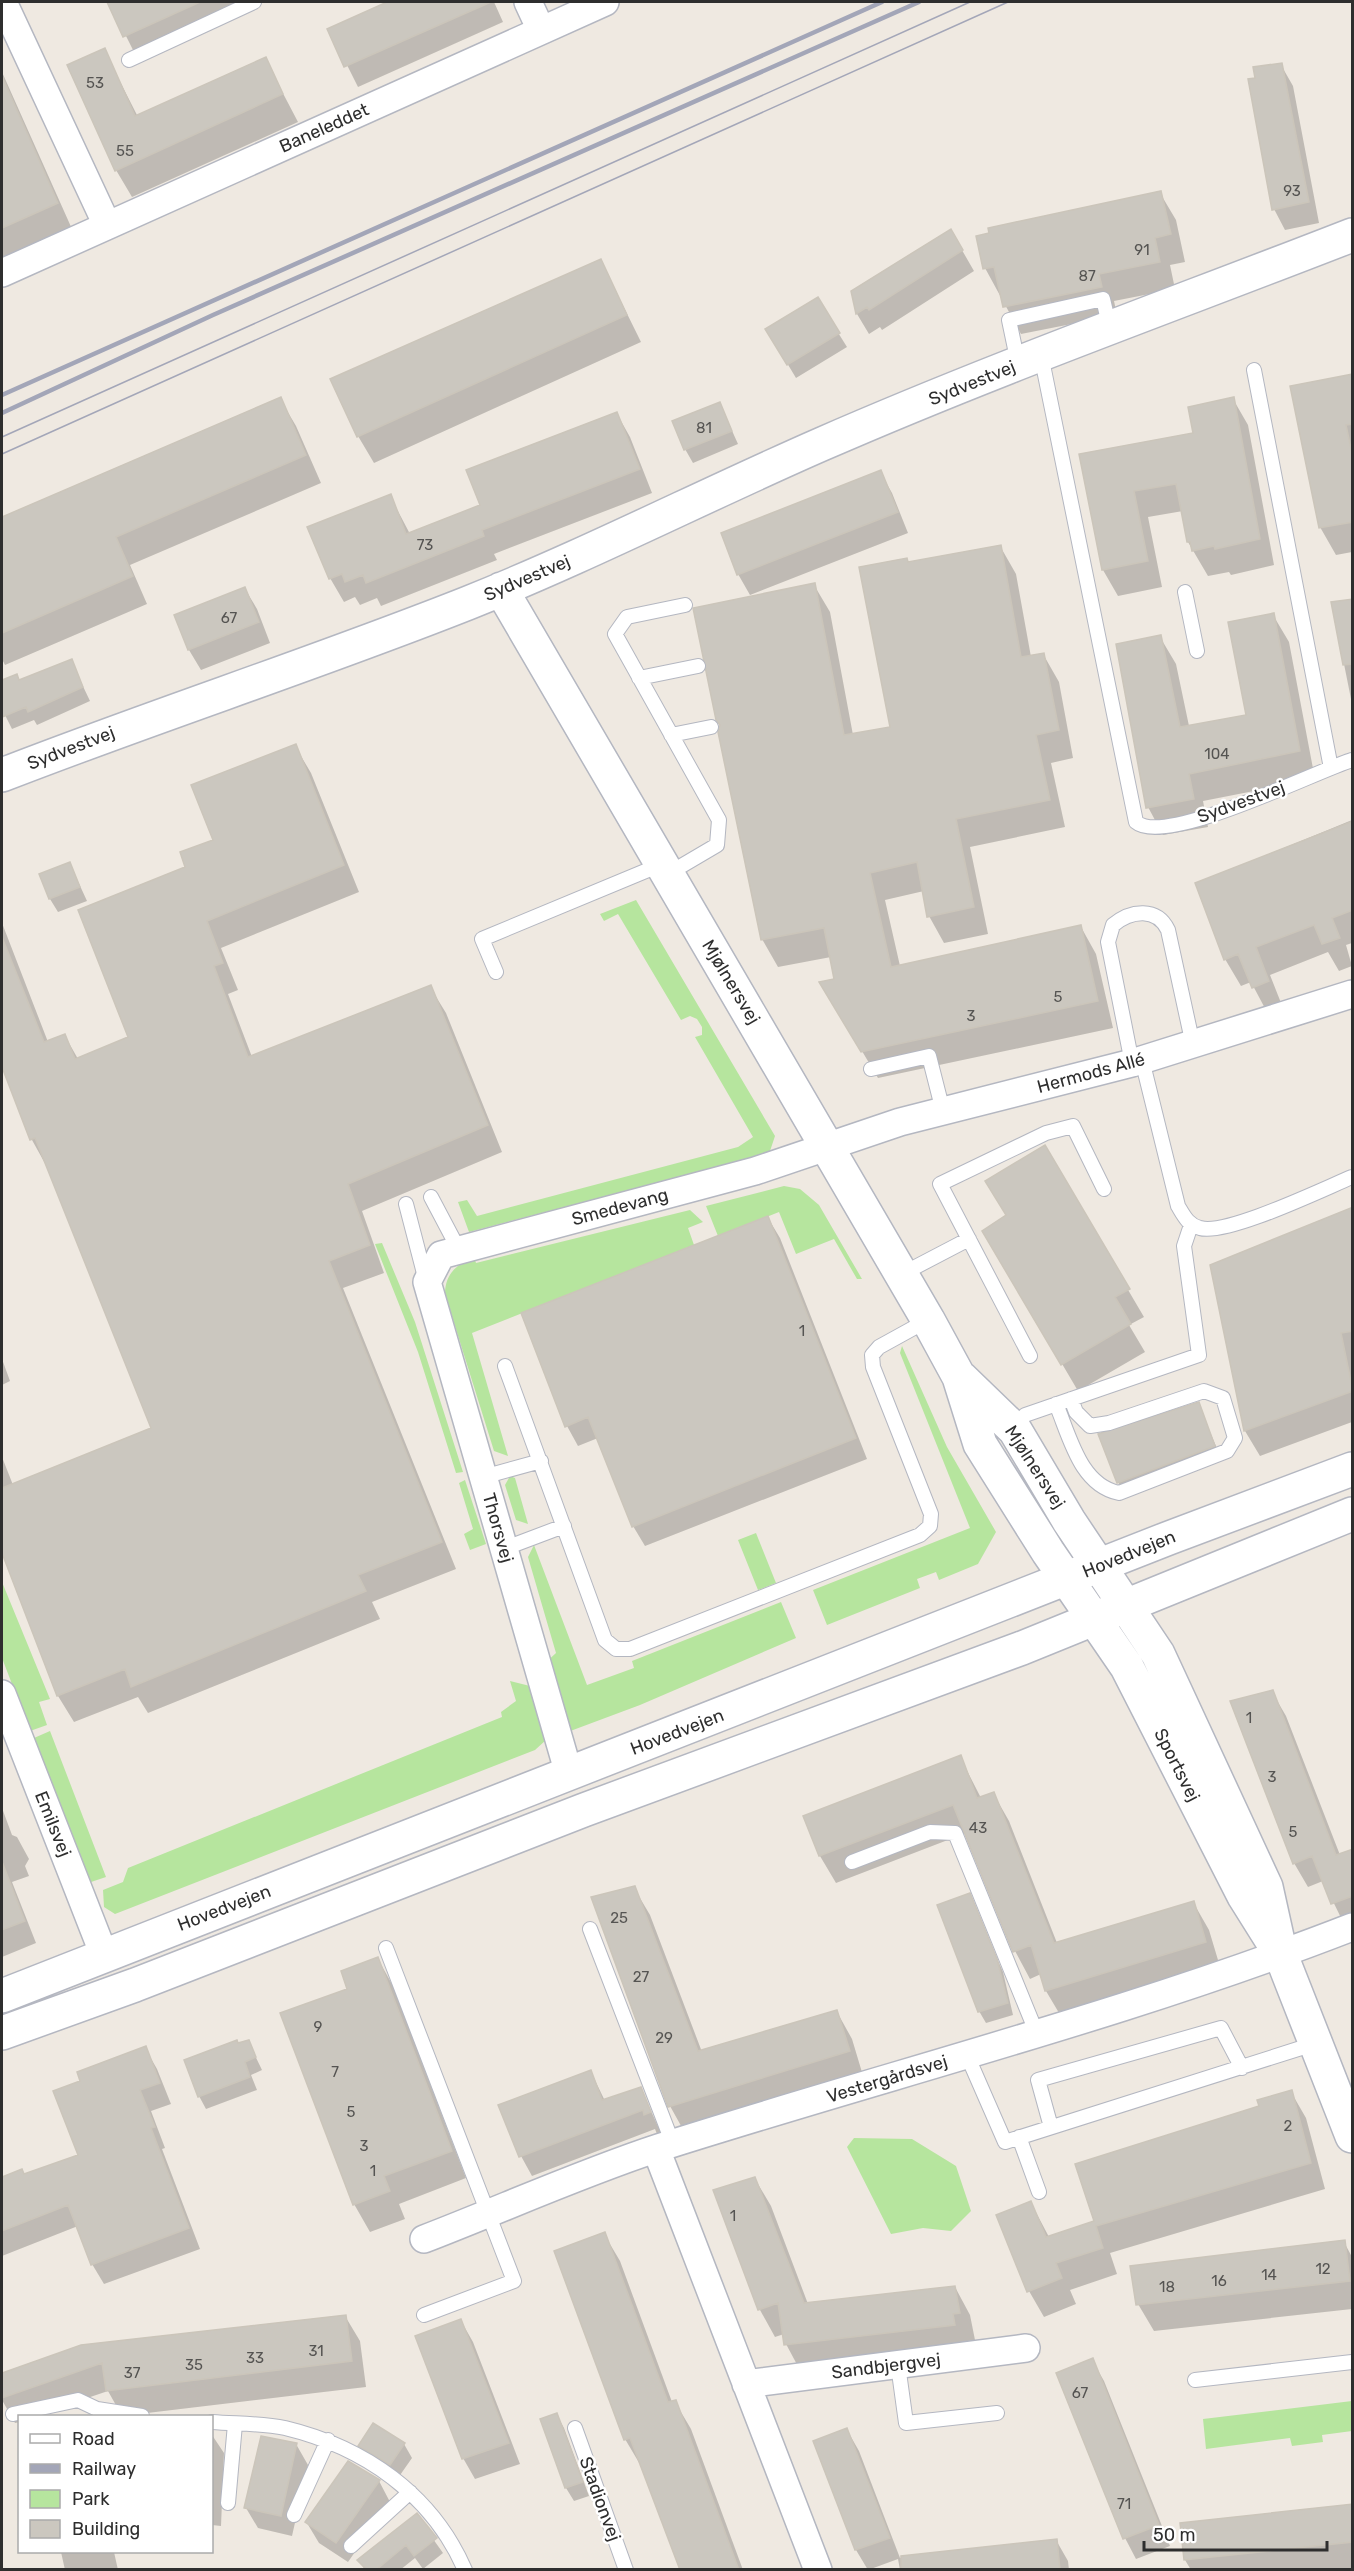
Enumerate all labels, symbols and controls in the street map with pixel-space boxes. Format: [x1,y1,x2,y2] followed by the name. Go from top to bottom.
[86,74,104,92] house number: 53
[276,98,372,158] street label: Baneleddet
[116,142,134,160] house number: 55
[1283,182,1301,200] house number: 93
[1134,241,1150,259] house number: 91
[1078,267,1096,285] house number: 87
[925,356,1019,410] street label: Sydvestvej
[696,419,712,437] house number: 81
[417,536,433,554] house number: 73
[480,550,574,606] street label: Sydvestvej
[221,609,237,627] house number: 67
[24,721,118,775] street label: Sydvestvej
[1204,745,1230,763] house number: 104
[1194,776,1288,828] street label: Sydvestvej
[697,936,765,1028] street label: Mjølnersvej
[1054,988,1063,1006] house number: 5
[966,1007,976,1025] house number: 3
[1035,1048,1147,1098] street label: Hermods Allé
[569,1184,671,1230] street label: Smedevang
[799,1322,805,1340] house number: 1
[1000,1421,1070,1513] street label: Mjølnersvej
[478,1491,518,1565] street label: Thorsvej
[1079,1525,1179,1583] street label: Hovedvejen
[627,1704,727,1760] street label: Hovedvejen
[1246,1709,1252,1727] house number: 1
[1149,1725,1205,1805] street label: Sportsvej
[1267,1768,1277,1786] house number: 3
[30,1788,76,1860] street label: Emilsvej
[969,1819,987,1837] house number: 43
[1289,1823,1298,1841] house number: 5
[174,1880,274,1936] street label: Hovedvejen
[610,1909,628,1927] house number: 25
[633,1968,650,1986] house number: 27
[314,2018,323,2036] house number: 9
[655,2029,673,2047] house number: 29
[824,2050,950,2108] street label: Vestergårdsvej
[331,2063,339,2081] house number: 7
[347,2103,356,2121] house number: 5
[1284,2117,1293,2135] house number: 2
[359,2137,369,2155] house number: 3
[370,2162,376,2180] house number: 1
[730,2207,736,2225] house number: 1
[1315,2260,1331,2278] house number: 12
[1261,2266,1277,2284] house number: 14
[1211,2272,1227,2290] house number: 16
[1159,2278,1175,2296] house number: 18
[308,2342,324,2360] house number: 31
[830,2348,942,2384] street label: Sandbjergvej
[246,2349,264,2367] house number: 33
[185,2356,203,2374] house number: 35
[124,2364,141,2382] house number: 37
[1072,2384,1088,2402] house number: 67
[18,2415,213,2553] legend
[72,2428,115,2450] text: Road
[575,2454,625,2544] street label: Stadionvej
[72,2458,136,2480] text: Railway
[72,2488,110,2510] text: Park
[1117,2495,1131,2513] house number: 71
[1144,2514,1327,2552] scale bar
[72,2518,140,2540] text: Building
[1153,2524,1196,2546] text: 50 m

